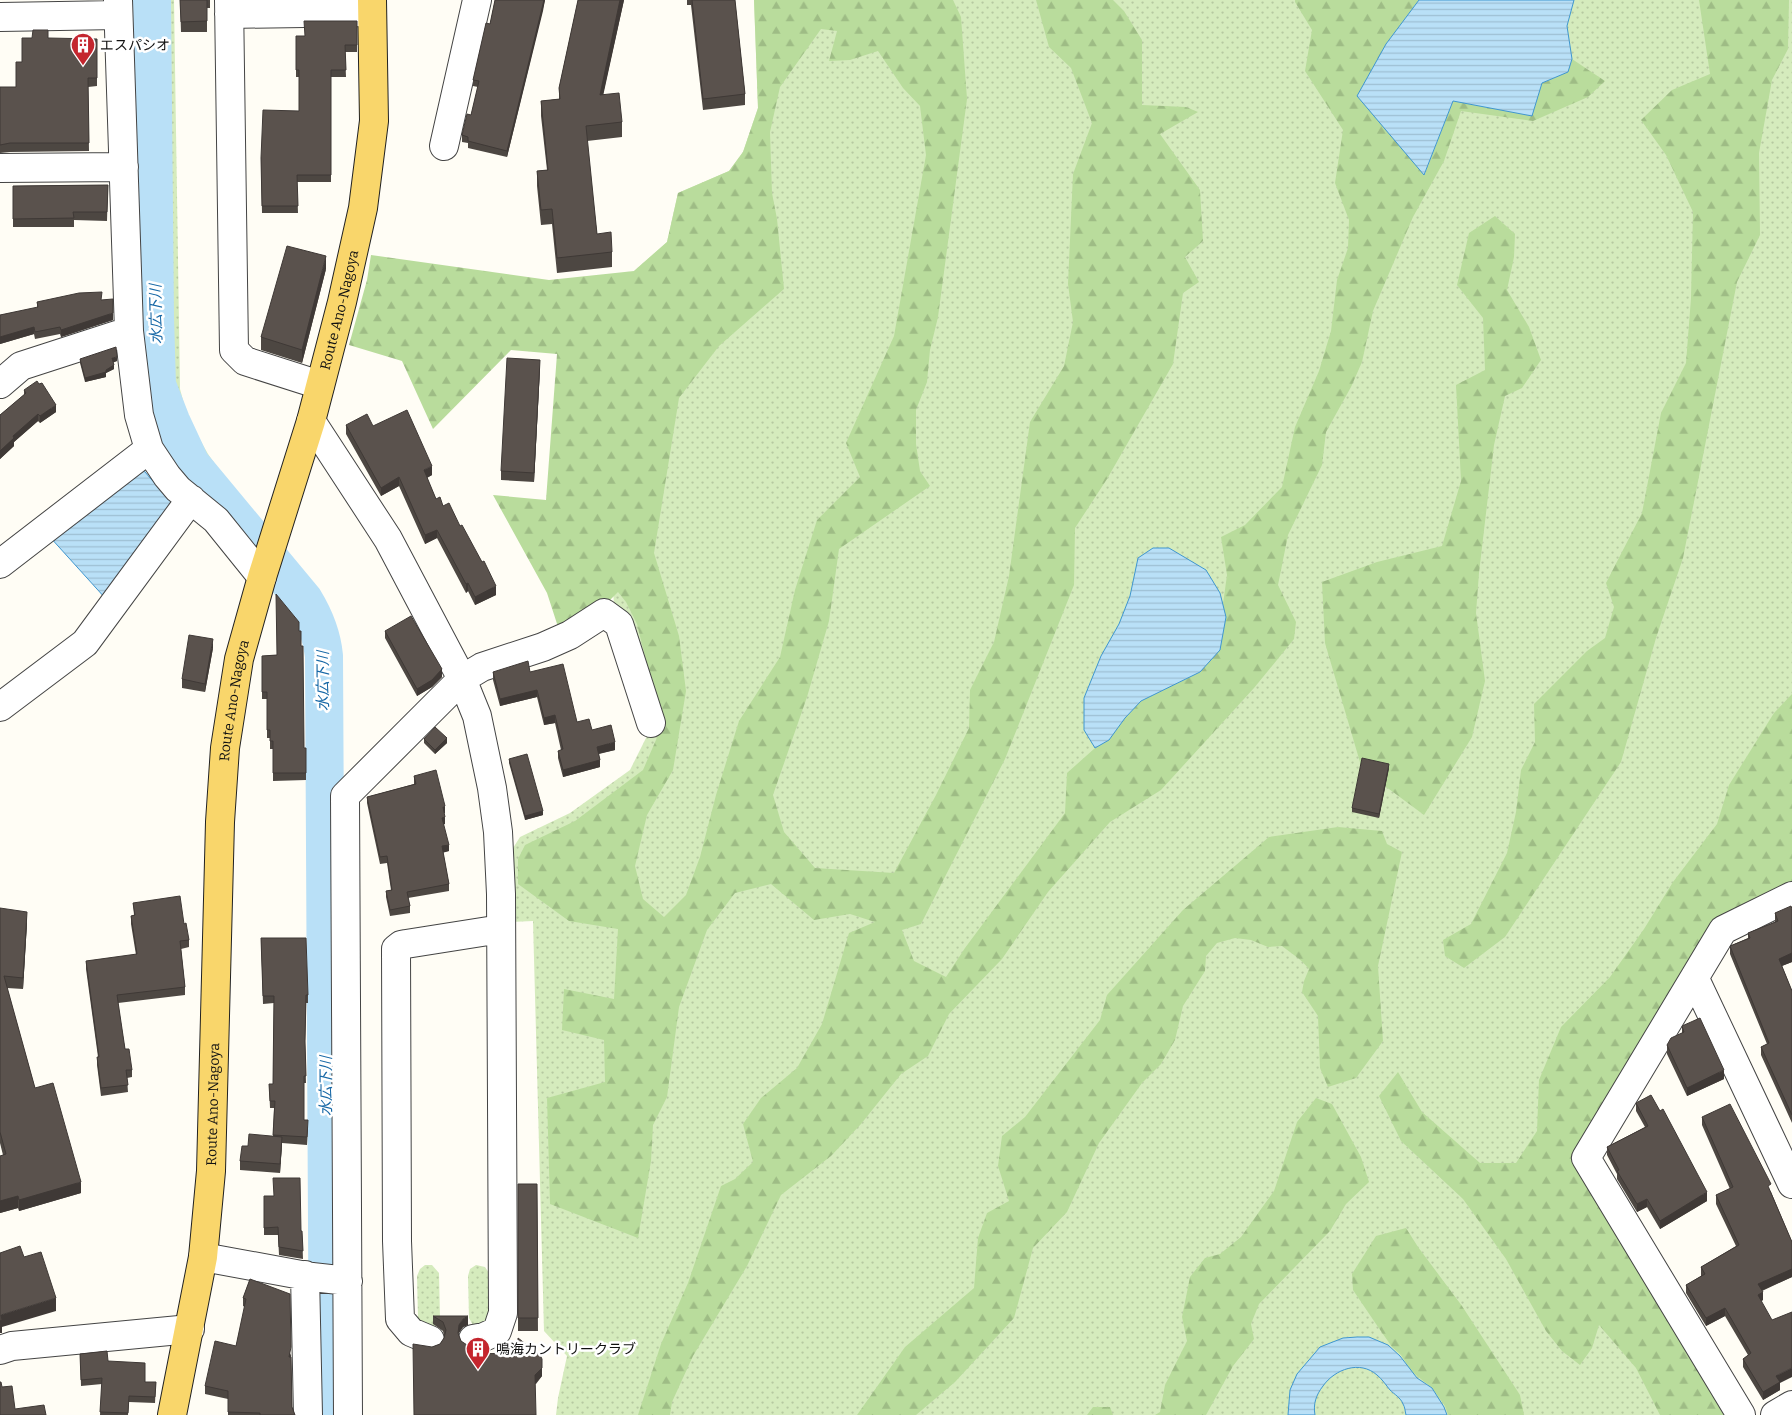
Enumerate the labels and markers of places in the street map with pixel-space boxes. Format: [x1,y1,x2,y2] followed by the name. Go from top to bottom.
[70,32,96,66] building icon: エスパシオ
[100,37,170,54] place label: エスパシオ
[465,1336,491,1370] building icon: 鳴海カントリークラブ
[496,1341,636,1358] place label: 鳴海カントリークラブ

